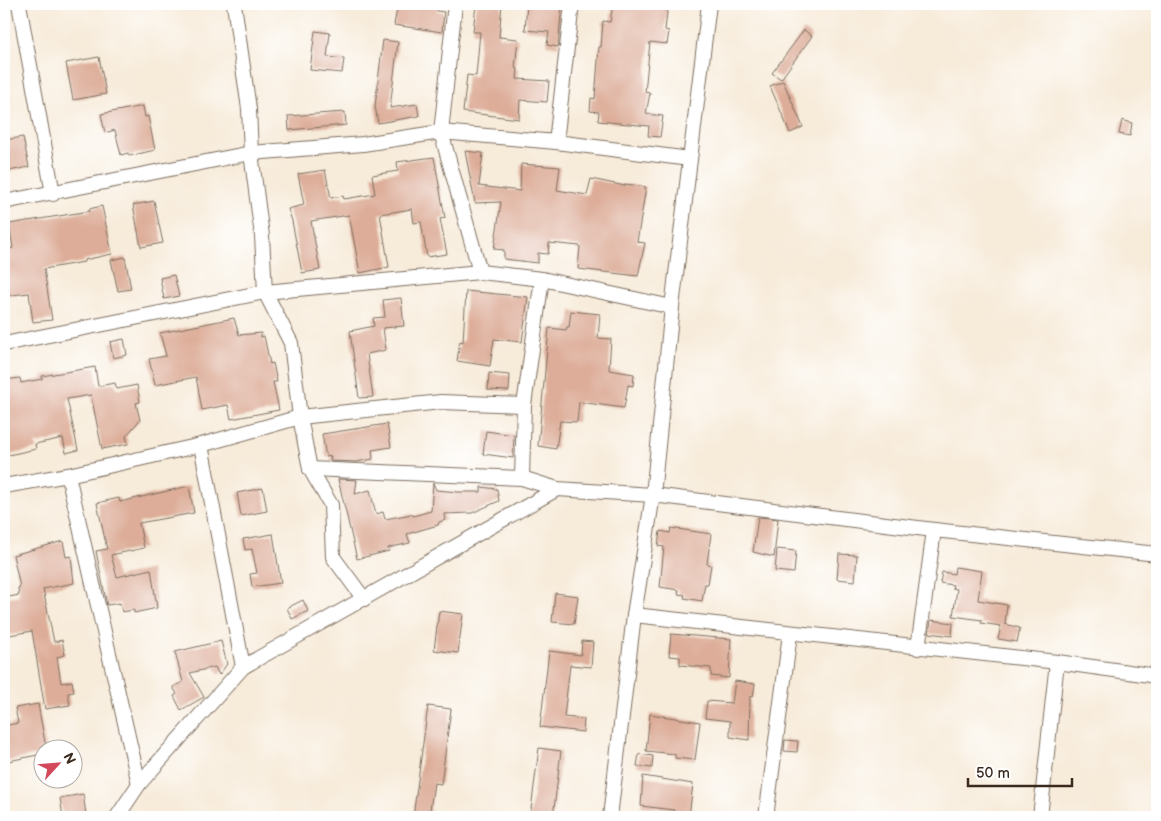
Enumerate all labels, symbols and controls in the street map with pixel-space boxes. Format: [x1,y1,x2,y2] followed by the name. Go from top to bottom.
[32,738,82,788] north arrow
[59,750,79,767] text: N
[968,756,1072,788] scale bar
[976,764,1010,783] text: 50 m

